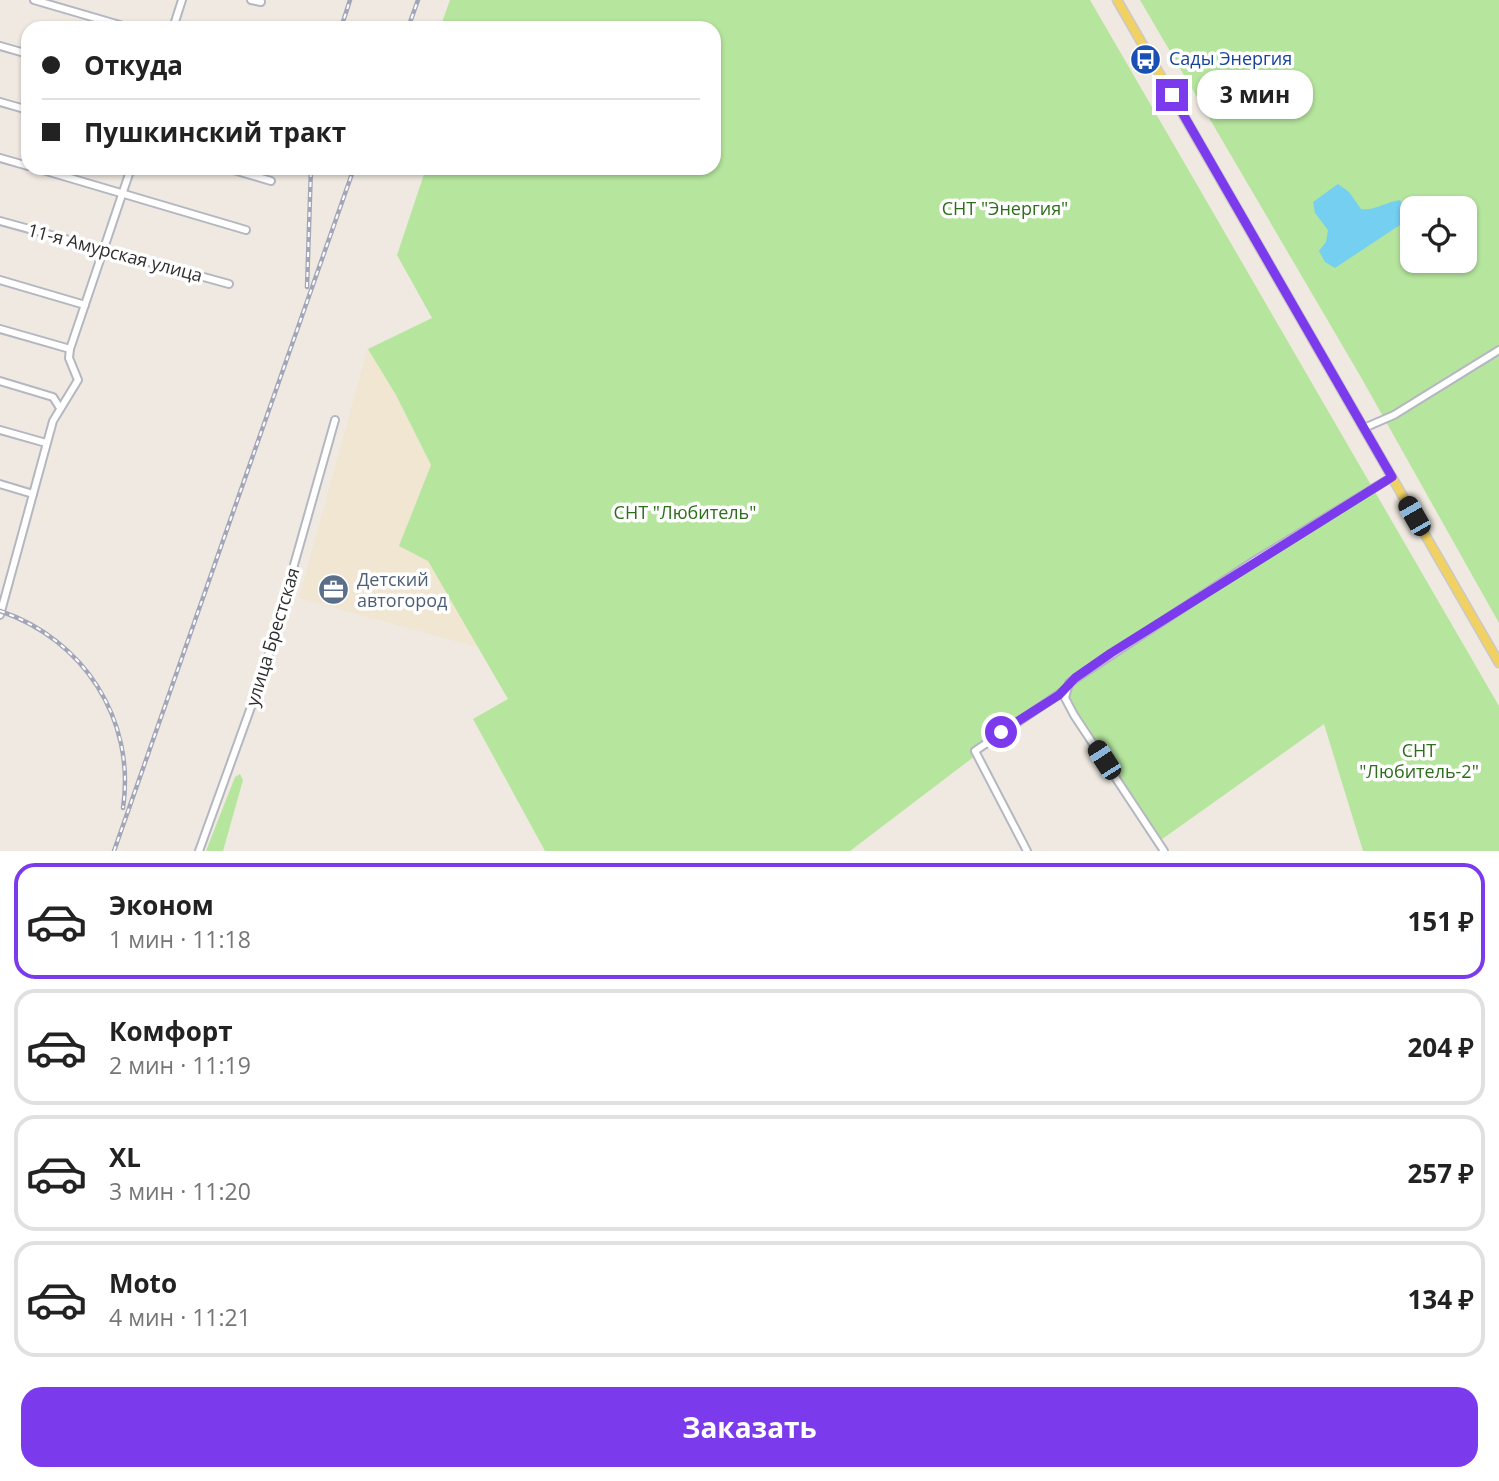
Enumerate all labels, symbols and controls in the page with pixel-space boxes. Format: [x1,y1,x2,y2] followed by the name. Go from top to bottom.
[1129,42,1163,76] bus stop icon: Сады Энергия
[1169,46,1292,70] place label: Сады Энергия
[84,47,183,83] text: Откуда
[1196,70,1312,119] callout: 3 мин
[1220,78,1290,110] text: 3 мин
[1156,79,1188,111] route end
[84,114,346,150] text: Пушкинский тракт
[942,196,1068,220] park label: СНТ "Энергия"
[1400,196,1477,273] map controls
[1400,196,1477,273] button: locate
[25,217,205,287] street label: 11-я Амурская улица
[1395,493,1434,539] car
[614,500,756,524] park label: СНТ "Любитель"
[240,564,305,709] street label: улица Брестская
[357,567,447,612] place label: Детский автогород
[317,573,351,607] office icon: Детский автогород
[985,716,1017,748] route start
[1084,737,1125,783] car
[1359,738,1479,783] park label: СНТ "Любитель-2"
[109,887,214,923] text: Эконом
[25,890,88,953] icon: car
[1408,903,1474,939] text: 151 ₽
[109,923,251,955] text: 1 мин · 11:18
[109,1013,233,1049] text: Комфорт
[25,1016,88,1079] icon: car
[1408,1029,1474,1065] text: 204 ₽
[109,1049,251,1081] text: 2 мин · 11:19
[109,1139,141,1175] text: XL
[25,1142,88,1205] icon: car
[1408,1155,1474,1191] text: 257 ₽
[109,1175,251,1207] text: 3 мин · 11:20
[109,1265,177,1301] text: Moto
[25,1268,88,1331] icon: car
[1408,1281,1474,1317] text: 134 ₽
[109,1301,251,1333] text: 4 мин · 11:21
[21,1387,1478,1467] button: Заказать

